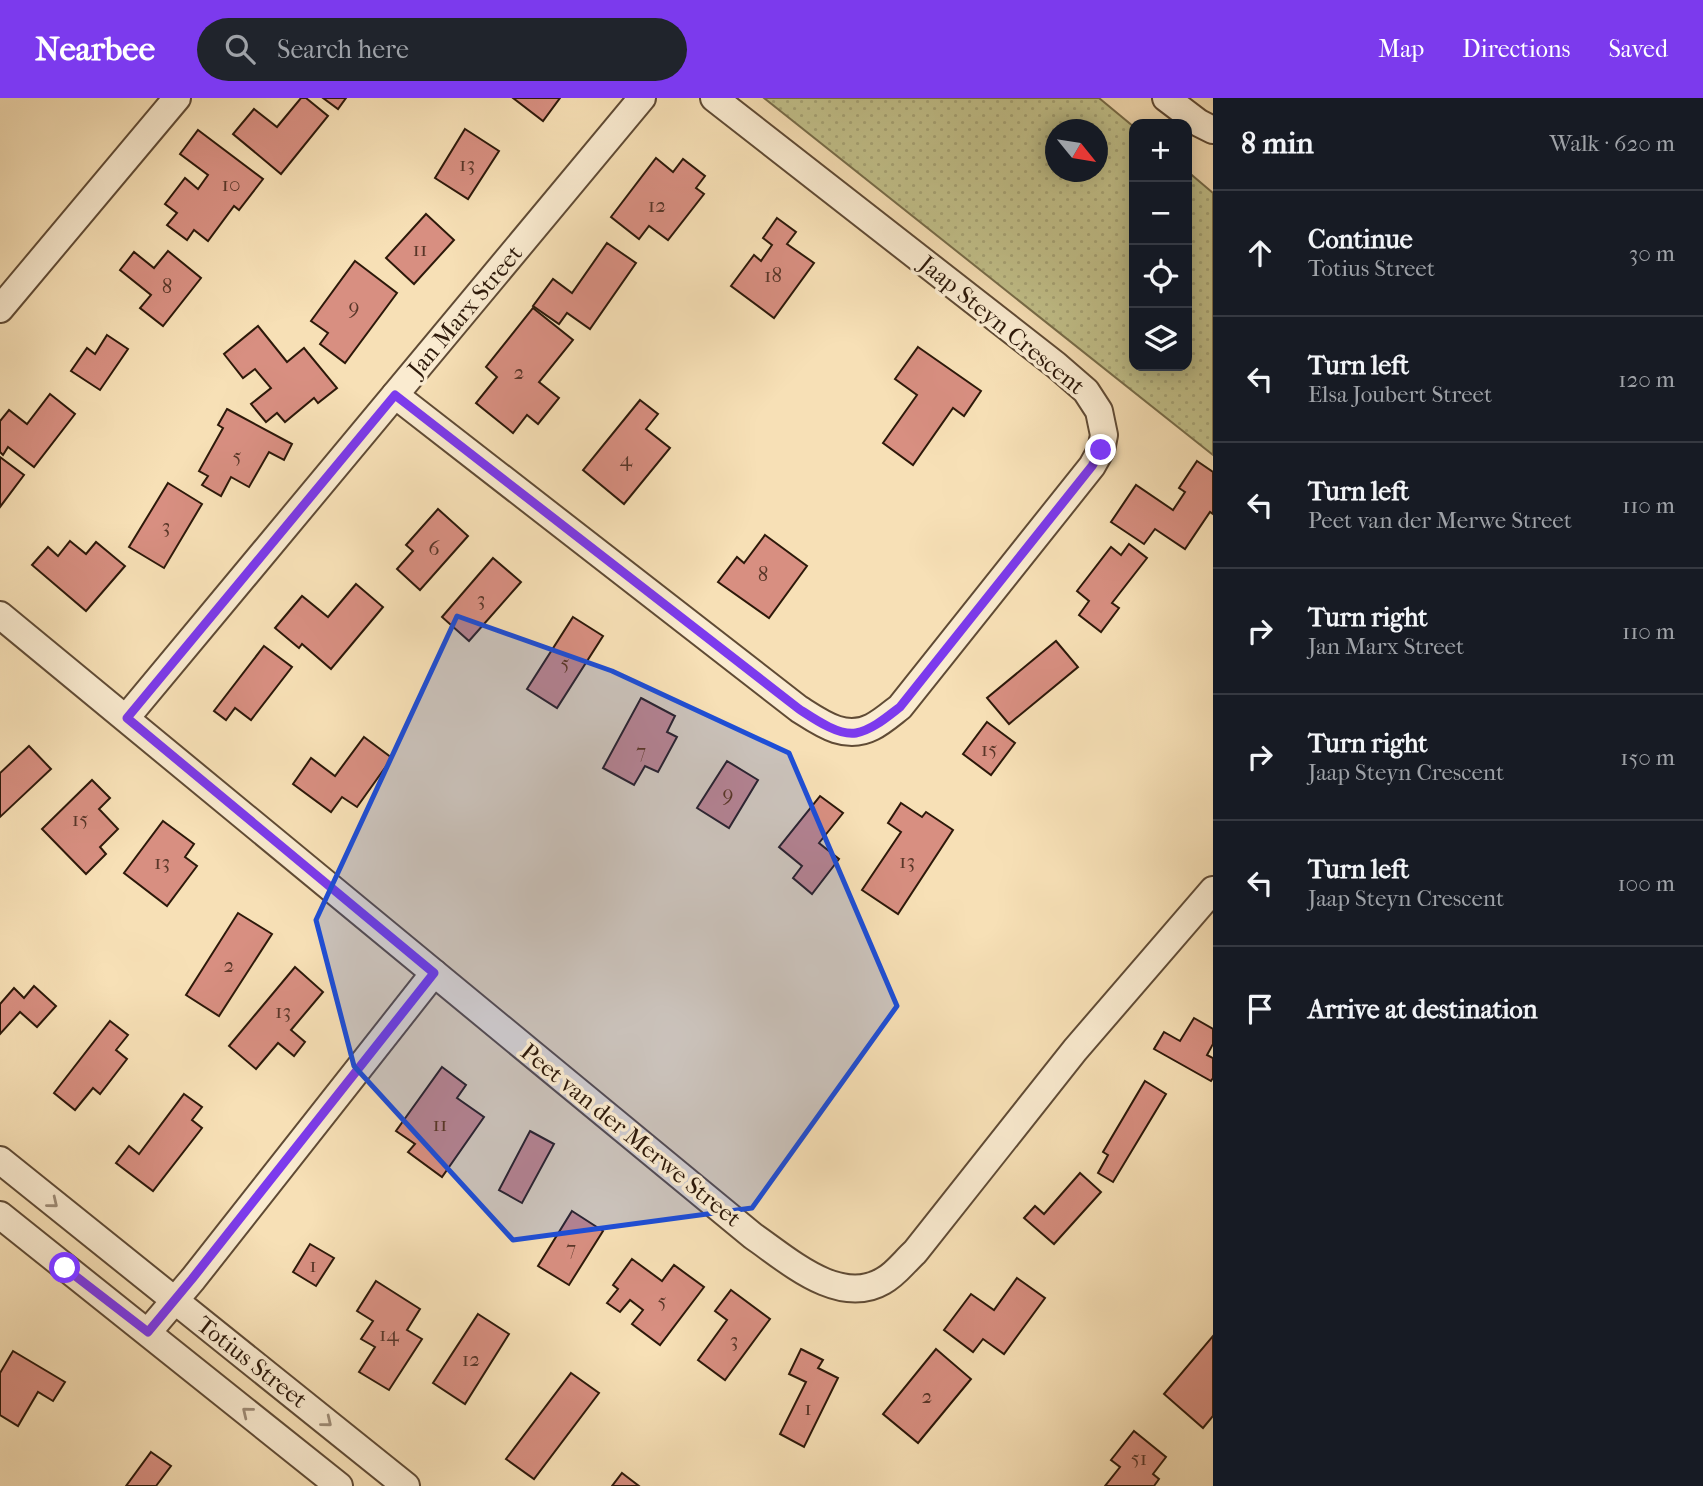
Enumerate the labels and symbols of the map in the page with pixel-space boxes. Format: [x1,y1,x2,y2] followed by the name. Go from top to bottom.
[1045,119,1108,182] north arrow
[459,152,475,176] house number: 13
[222,172,240,196] house number: 10
[648,193,666,217] house number: 12
[413,237,428,261] house number: 11
[401,239,528,384] street label: Jan Marx Street
[912,248,1091,401] street label: Jaap Steyn Crescent
[764,263,782,287] house number: 18
[162,274,172,298] house number: 8
[348,295,360,319] house number: 9
[514,360,525,384] house number: 2
[1085,434,1116,465] route end
[232,444,242,468] house number: 5
[620,447,633,471] house number: 4
[162,514,170,538] house number: 3
[428,536,440,560] house number: 6
[758,562,768,586] house number: 8
[477,587,485,611] house number: 3
[560,651,570,675] house number: 5
[981,737,997,761] house number: 15
[636,739,646,763] house number: 7
[722,782,734,806] house number: 9
[72,807,88,831] house number: 15
[899,849,915,873] house number: 13
[154,850,170,874] house number: 13
[224,953,235,977] house number: 2
[275,999,291,1023] house number: 13
[515,1037,747,1233] street label: Peet van der Merwe Street
[433,1112,448,1136] house number: 11
[45,1195,58,1207] one-way arrow
[566,1236,576,1260] house number: 7
[49,1252,80,1283] route start
[309,1253,317,1277] house number: 1
[657,1289,667,1313] house number: 5
[191,1310,313,1414] street label: Totius Street
[379,1322,400,1346] house number: 14
[730,1328,738,1352] house number: 3
[462,1347,480,1371] house number: 12
[922,1384,933,1408] house number: 2
[804,1396,812,1420] house number: 1
[243,1408,255,1421] one-way arrow
[319,1413,331,1426] one-way arrow
[1131,1446,1147,1470] house number: 51

